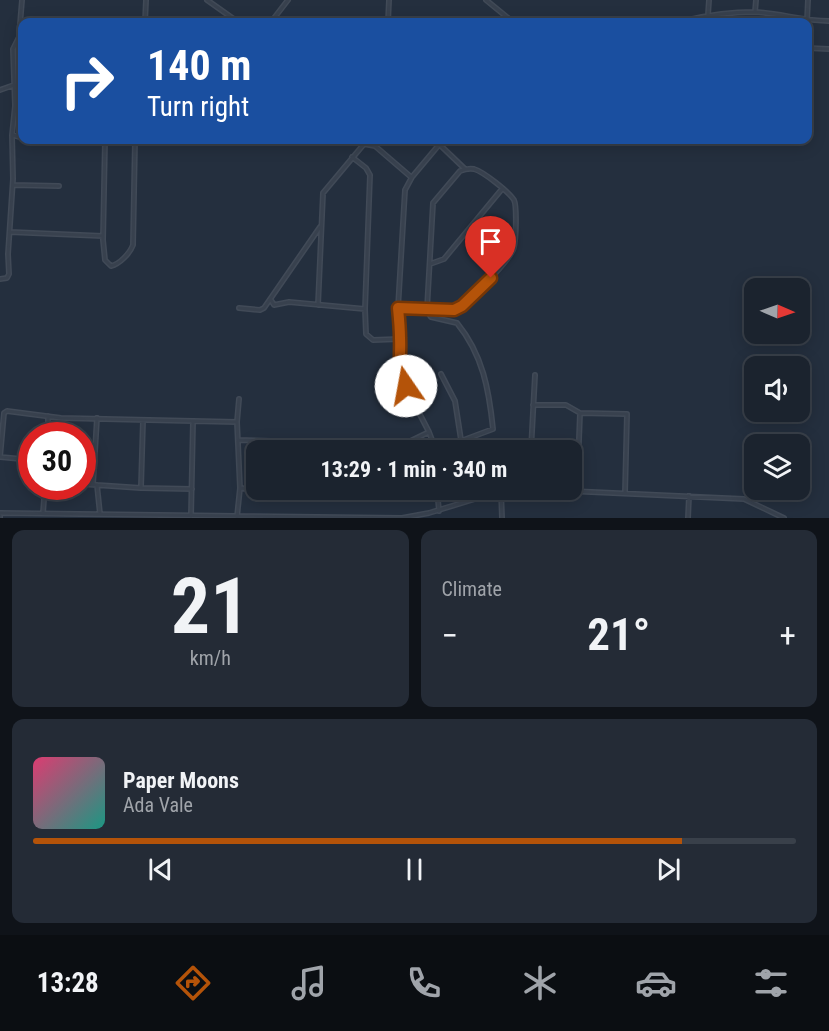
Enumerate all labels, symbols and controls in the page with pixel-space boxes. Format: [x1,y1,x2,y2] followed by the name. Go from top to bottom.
[147,41,252,90] text: 140 m
[48,42,126,120] icon: right
[147,91,249,123] text: Turn right
[465,216,516,278] pin
[474,225,507,258] icon: arrive
[744,278,810,344] north arrow
[744,278,810,500] map controls
[374,354,438,418] position arrow
[744,356,810,422] button: sound
[18,422,96,500] speed limit sign: 30
[744,434,810,500] button: layers
[321,457,507,482] text: 13:29 · 1 min · 340 m
[171,561,250,652] text: 21
[442,577,502,601] text: Climate
[587,608,650,661] text: 21°
[442,616,458,655] text: −
[780,616,796,655] text: +
[190,646,231,670] text: km/h
[123,768,239,793] text: Paper Moons
[123,793,193,817] text: Ada Vale
[144,853,177,886] icon: previous
[398,853,431,886] icon: pause
[652,853,685,886] icon: next
[172,962,214,1004] icon: directions
[288,962,330,1004] icon: music
[403,962,445,1004] icon: phone
[519,962,561,1004] icon: climate
[635,962,677,1004] icon: car
[750,962,792,1004] icon: filters
[37,967,99,999] text: 13:28

